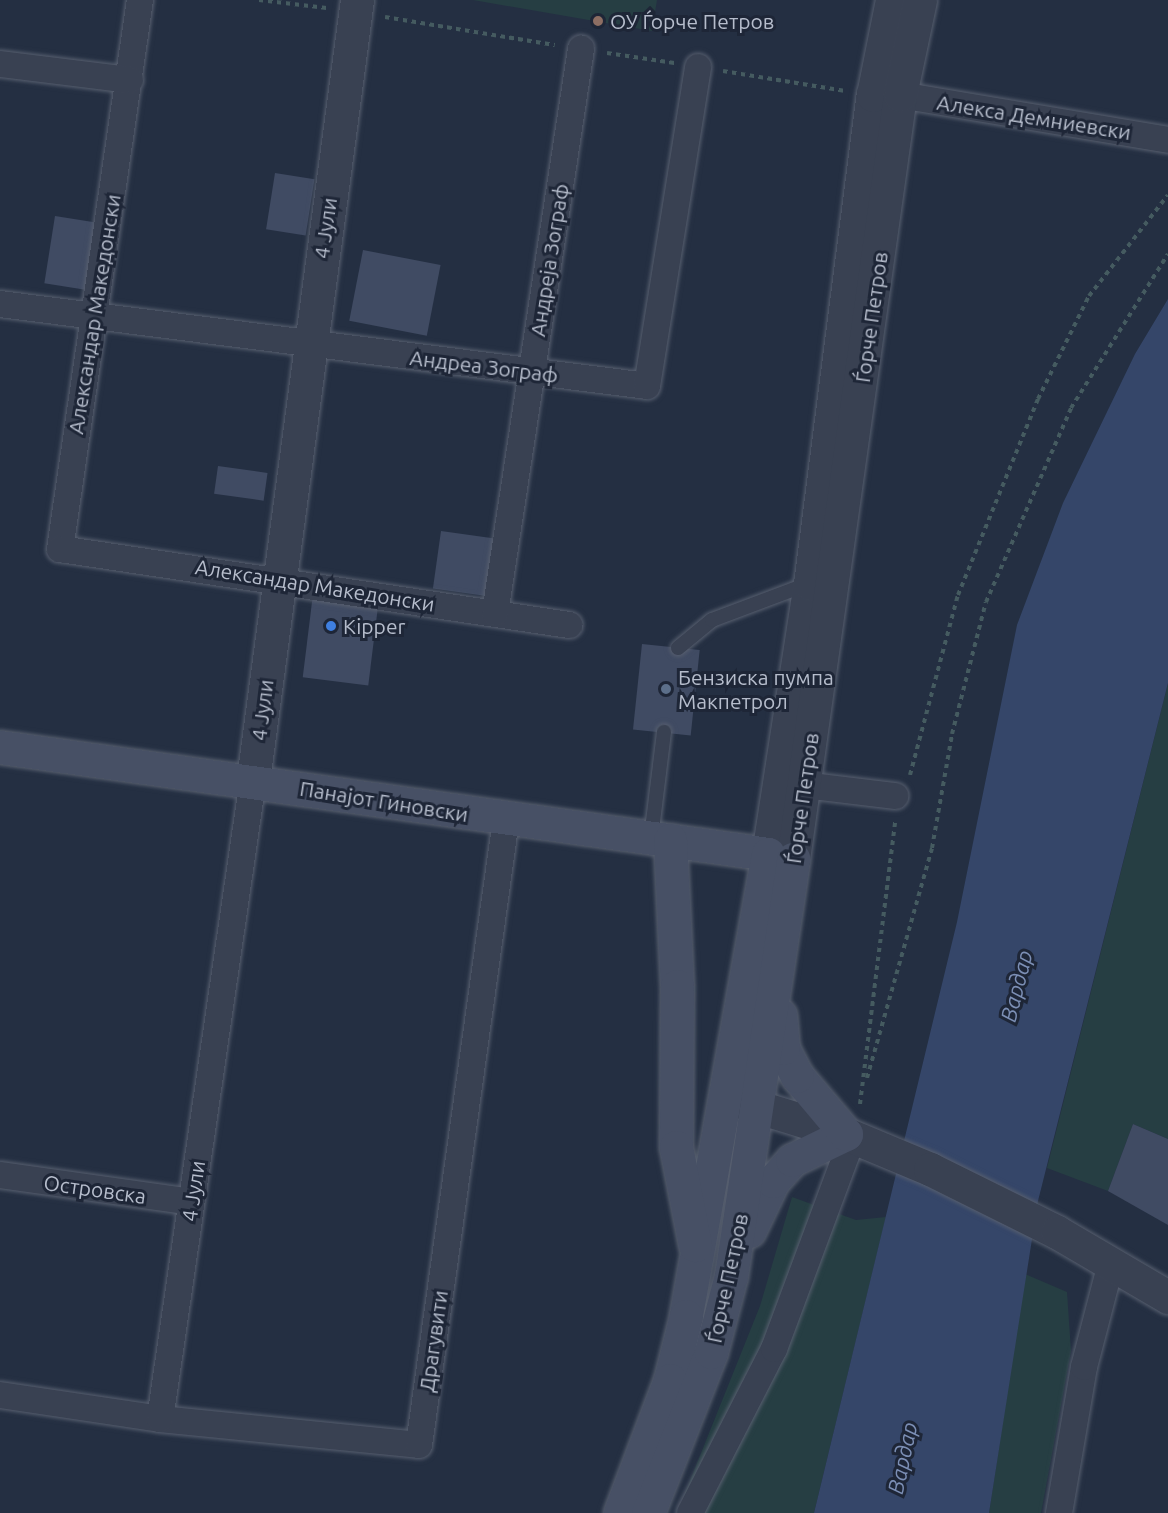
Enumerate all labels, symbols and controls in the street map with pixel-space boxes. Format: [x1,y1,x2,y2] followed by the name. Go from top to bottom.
[610,8,774,34] place label: ОУ Ѓорче Петров
[591,14,605,28] marker: ОУ Ѓорче Петров
[935,89,1133,145] street label: Алекса Демниевски
[524,182,574,338] street label: Андреја Зограф
[63,192,125,436] street label: Александар Македонски
[308,196,342,260] street label: 4 Јули
[849,250,893,384] street label: Ѓорче Петров
[408,344,560,388] street label: Андреа Зограф
[193,554,437,616] street label: Αлександар Македонски
[343,613,405,639] place label: Kipper
[324,619,338,633] marker: Kipper
[678,664,834,714] place label: Бензиска пумпа Макпетрол
[246,678,278,742] street label: 4 Јули
[659,682,673,696] marker: Бензиска пумпа Макпетрол
[780,731,824,865] street label: Ѓорче Петров
[298,775,470,827] street label: Панајот Гиновски
[994,948,1038,1024] water label: Вардар
[176,1159,210,1223] street label: 4 Јули
[42,1169,148,1209] street label: Островска
[701,1211,753,1345] street label: Ѓорче Петров
[413,1288,453,1394] street label: Драгувити
[882,1420,922,1496] water label: Вардар

